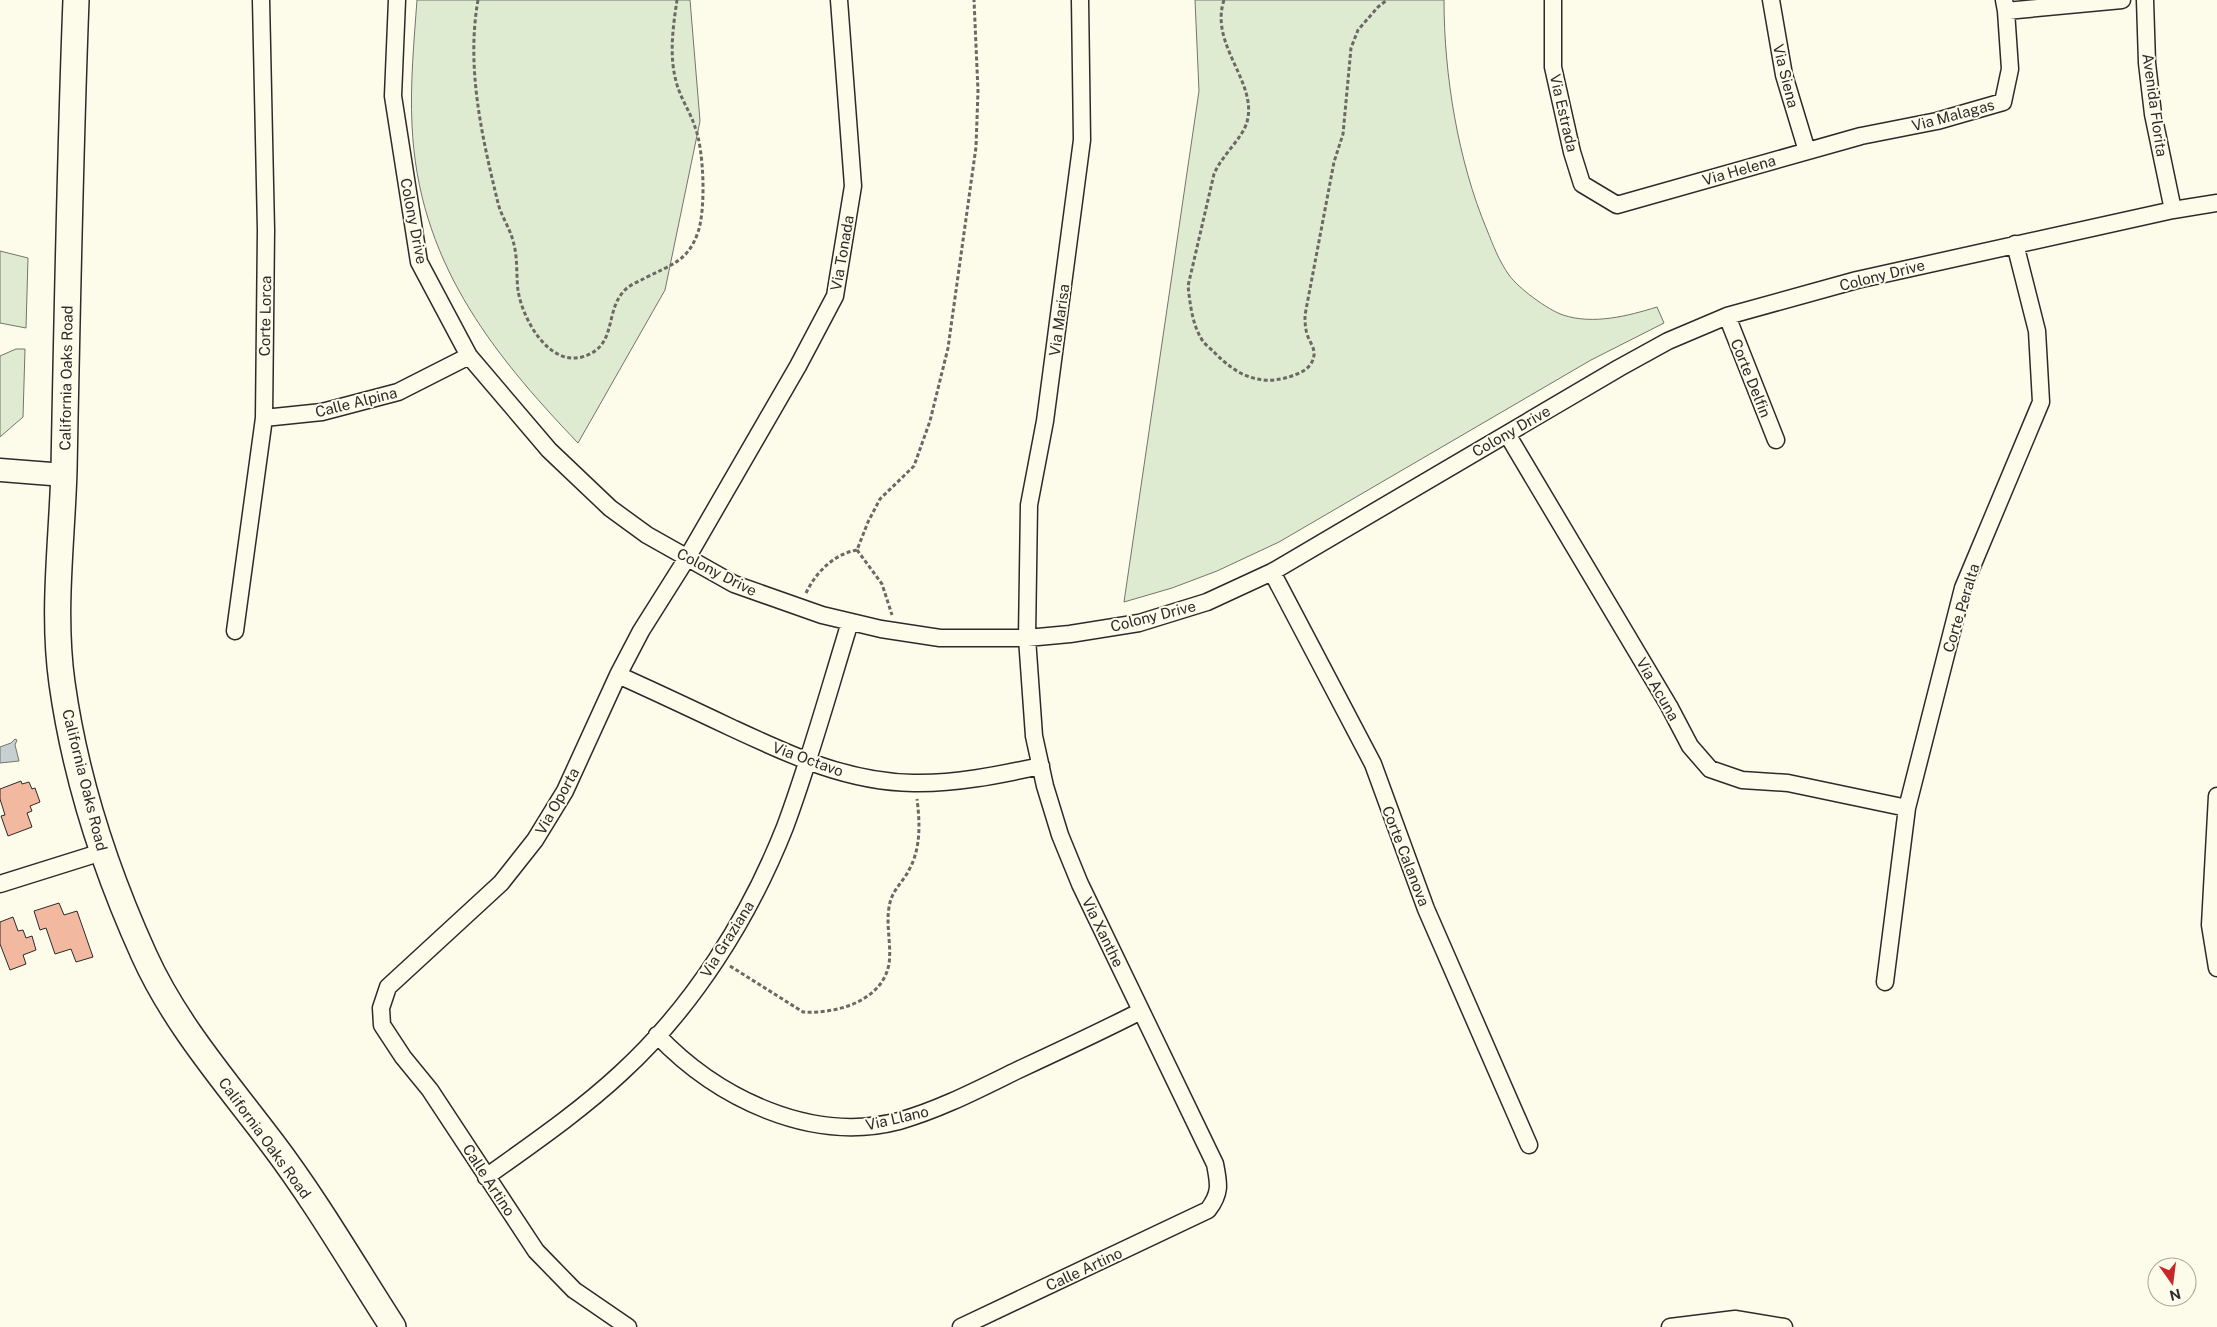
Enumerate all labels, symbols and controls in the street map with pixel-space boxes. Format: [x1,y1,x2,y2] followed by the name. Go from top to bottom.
[1770,42,1802,110] street label: Via Siena
[2139,52,2171,158] street label: Avenida Florita
[1547,72,1581,154] street label: Via Estrada
[1910,96,1996,134] street label: Via Malagas
[1701,151,1777,189] street label: Via Helena
[397,177,431,265] street label: Colony Drive
[827,214,857,292] street label: Via Tonada
[1838,256,1926,294] street label: Colony Drive
[256,275,274,357] street label: Corte Lorca
[1046,283,1072,357] street label: Via Marisa
[56,305,76,451] street label: California Oaks Road
[1727,336,1775,420] street label: Corte Delfin
[313,384,399,420] street label: Calle Alpina
[1469,402,1553,460] street label: Colony Drive
[674,545,760,599] street label: Colony Drive
[1939,562,1983,654] street label: Corte Peralta
[1109,597,1197,635] street label: Colony Drive
[1633,654,1683,724] street label: Via Acuna
[59,707,111,853] street label: California Oaks Road
[770,738,846,780] street label: Via Octavo
[532,765,582,837] street label: Via Oporta
[1379,803,1433,909] street label: Corte Calanova
[1079,894,1127,970] street label: Via Xanthe
[697,898,757,980] street label: Via Graziana
[215,1074,315,1202] street label: California Oaks Road
[864,1102,930,1134] street label: Via Llano
[460,1141,518,1219] street label: Calle Artino
[1043,1244,1125,1294] street label: Calle Artino
[2147,1257,2197,1307] north arrow
[2168,1286,2182,1304] text: N

